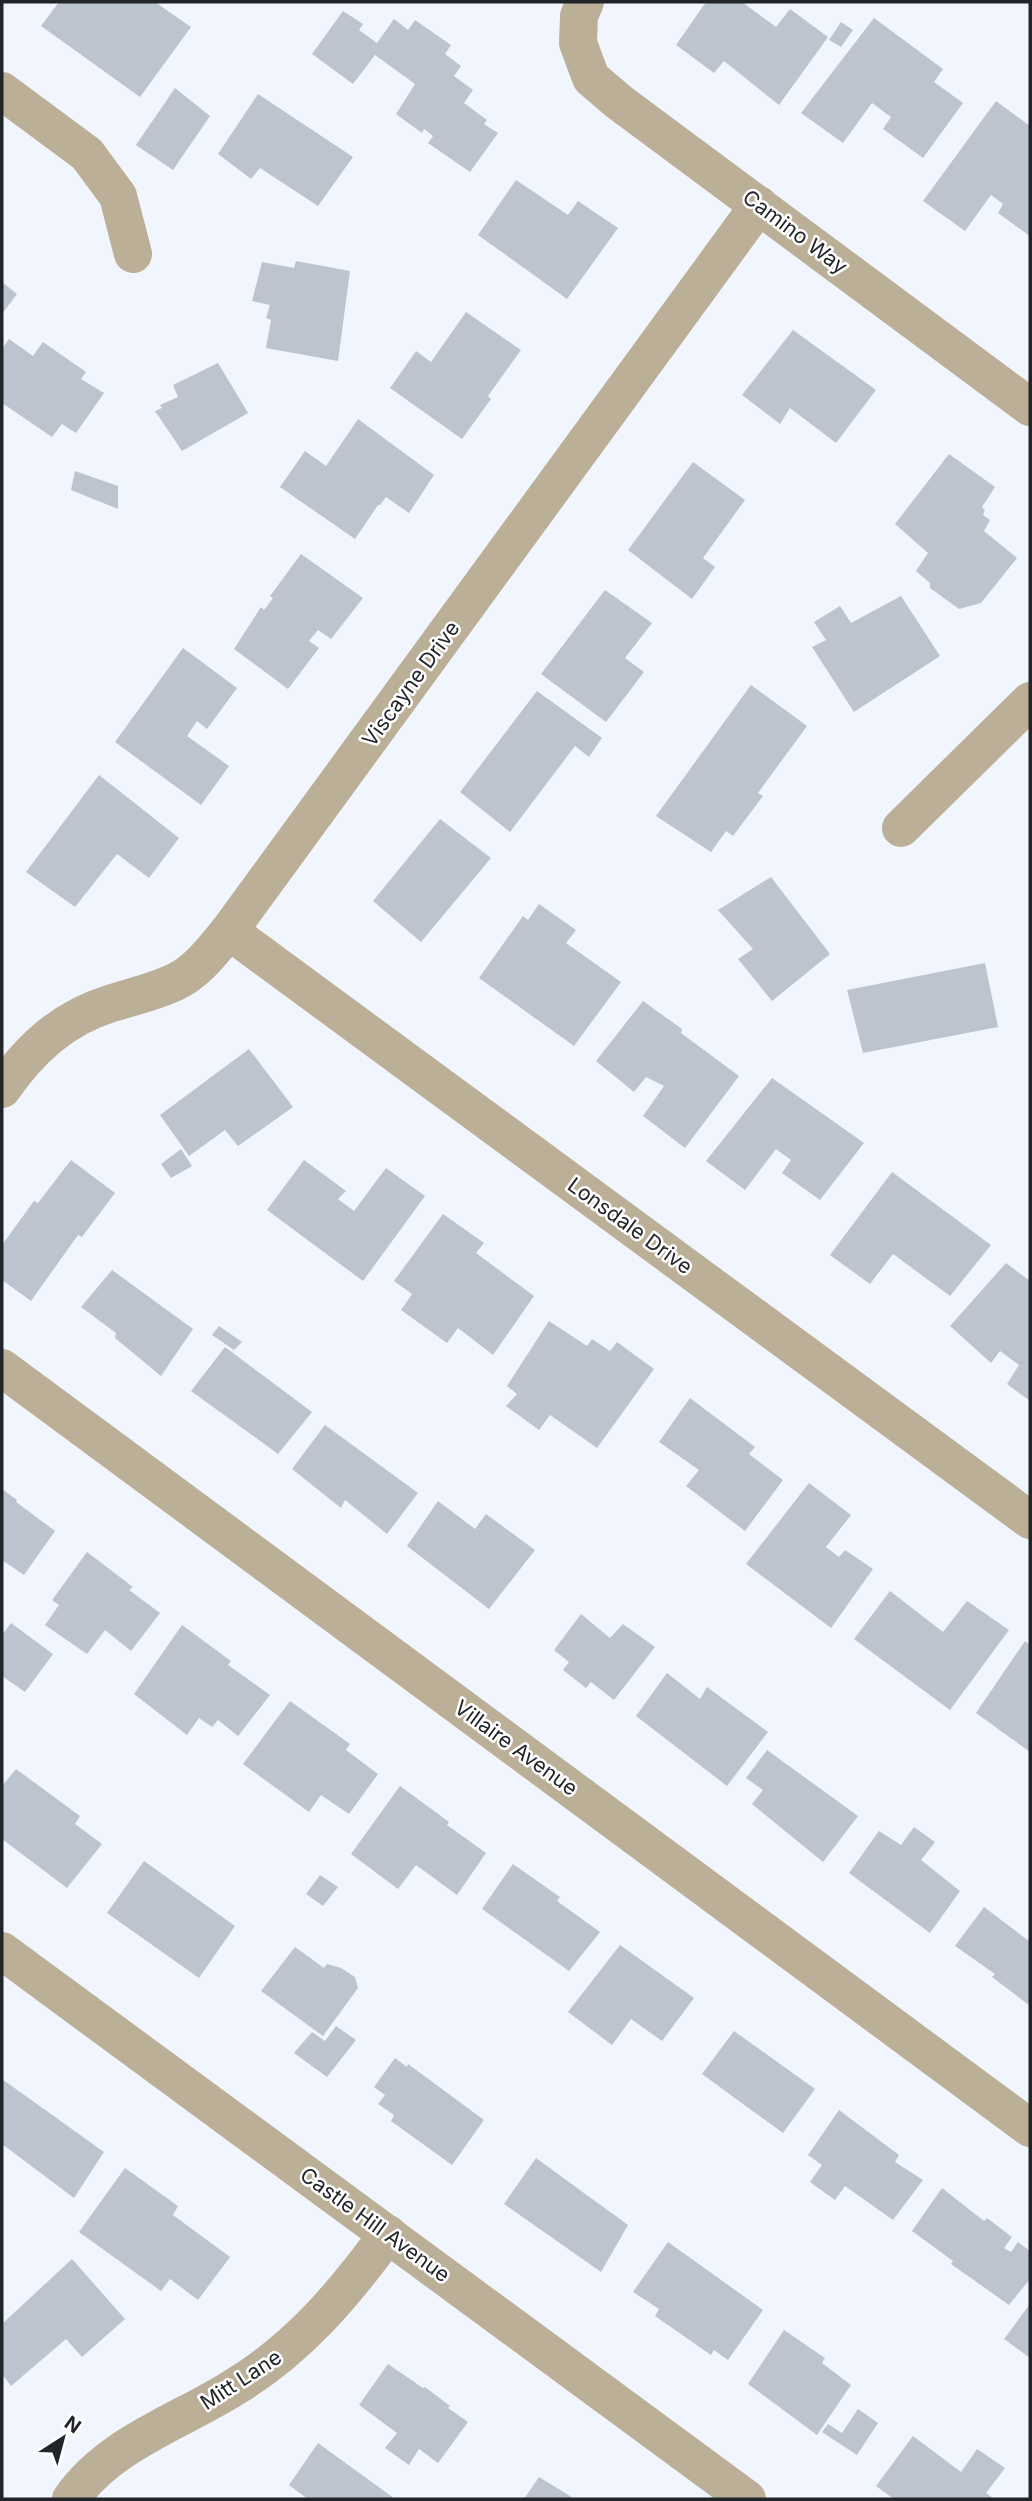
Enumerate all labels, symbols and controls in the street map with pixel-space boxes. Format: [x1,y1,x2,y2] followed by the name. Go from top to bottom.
[738,184,853,279] street label: Camino Way
[357,616,464,751] street label: Viscayne Drive
[563,1172,697,1279] street label: Lonsdale Drive
[450,1695,583,1801] street label: Villaire Avenue
[296,2162,455,2287] street label: Castle Hill Avenue
[196,2344,286,2415] street label: Mitt Lane
[28,2403,98,2473] north arrow
[60,2411,85,2438] text: N

